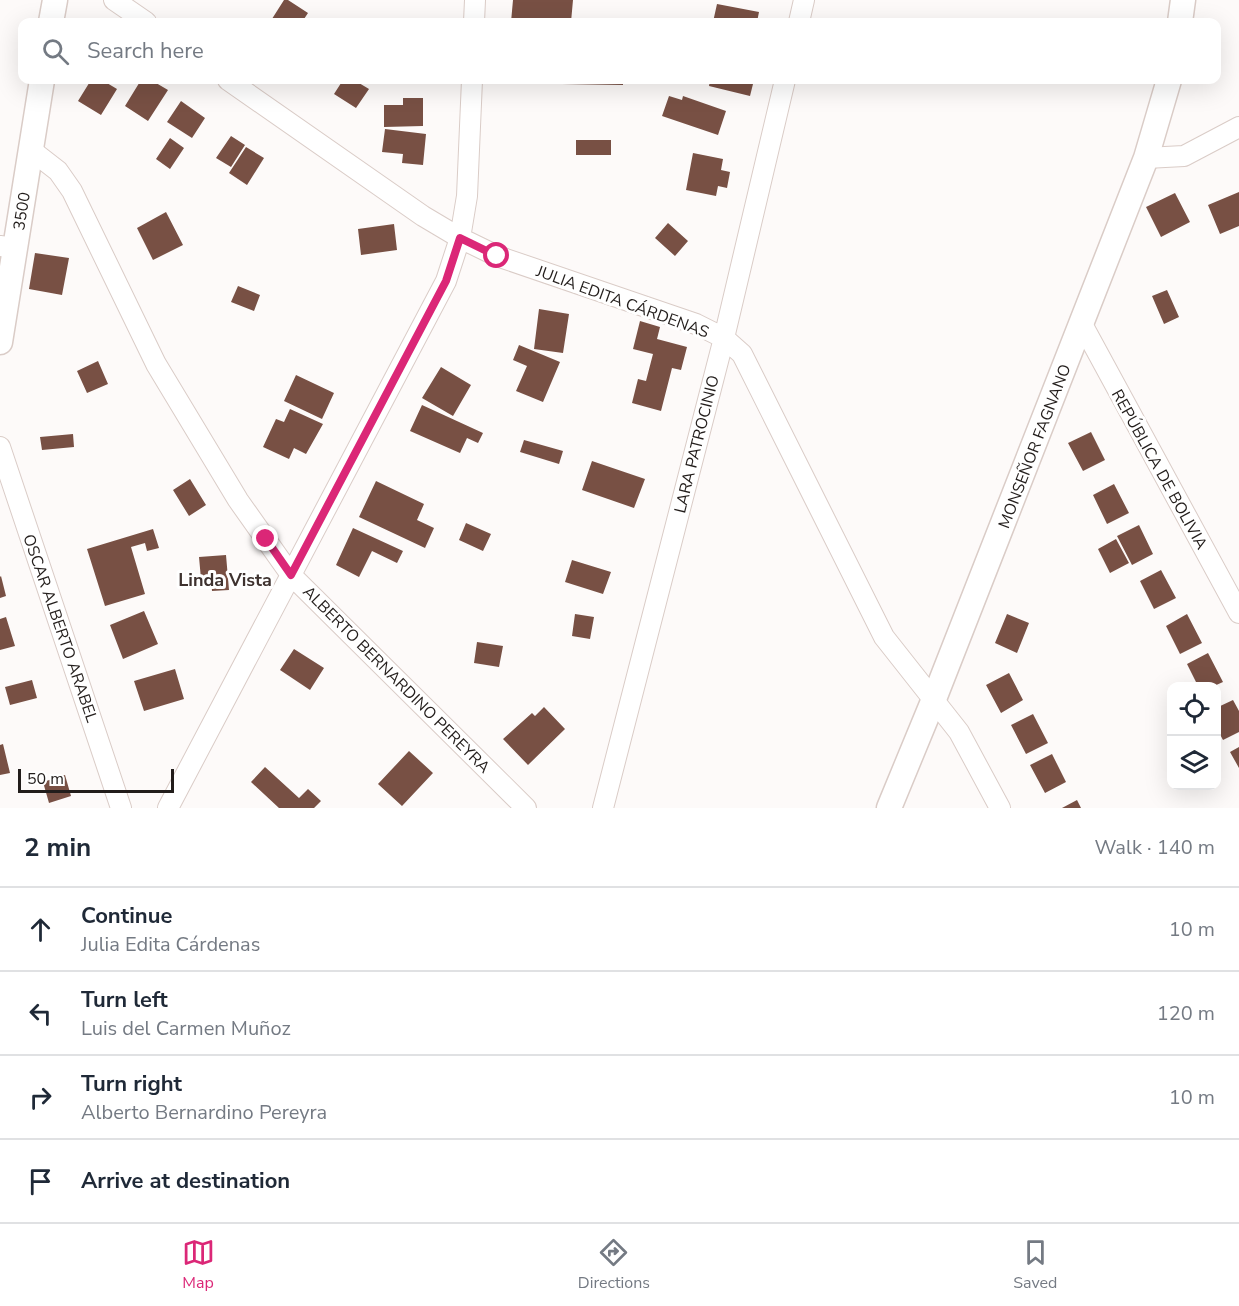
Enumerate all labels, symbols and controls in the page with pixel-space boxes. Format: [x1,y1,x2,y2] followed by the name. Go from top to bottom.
[18,18,1221,84] search box
[39,35,72,68] icon: search
[87,36,204,66] text: Search here
[8,190,36,232] street label: 3500
[483,242,509,268] route start
[532,260,712,343] street label: JULIA EDITA CÁRDENAS
[993,361,1076,532] street label: MONSEÑOR FAGNANO
[669,373,725,515] street label: LARA PATROCINIO
[1106,386,1212,554] street label: REPÚBLICA DE BOLIVIA
[252,525,278,551] route end
[17,531,103,726] street label: OSCAR ALBERTO ARABEL
[178,568,272,592] district label: Linda Vista
[298,581,495,779] street label: ALBERTO BERNARDINO PEREYRA
[1167,682,1221,790] map controls
[1167,682,1221,736] button: locate
[1167,736,1221,790] button: layers
[18,766,174,794] scale bar
[27,768,64,790] text: 50 m
[24,830,91,865] text: 2 min
[1095,834,1215,861] text: Walk · 140 m
[81,901,172,931] text: Continue
[24,913,57,946] icon: ahead
[1169,916,1215,943] text: 10 m
[81,931,260,958] text: Julia Edita Cárdenas
[81,985,168,1015] text: Turn left
[24,997,57,1030] icon: left
[1157,1000,1215,1027] text: 120 m
[81,1015,291,1042] text: Luis del Carmen Muñoz
[81,1069,182,1099] text: Turn right
[24,1081,57,1114] icon: right
[1169,1084,1215,1111] text: 10 m
[81,1099,327,1126] text: Alberto Bernardino Pereyra
[24,1165,57,1198] icon: arrive
[81,1166,290,1196] text: Arrive at destination
[182,1236,215,1294] tab: Map
[578,1236,650,1294] tab: Directions
[1013,1236,1057,1294] tab: Saved

